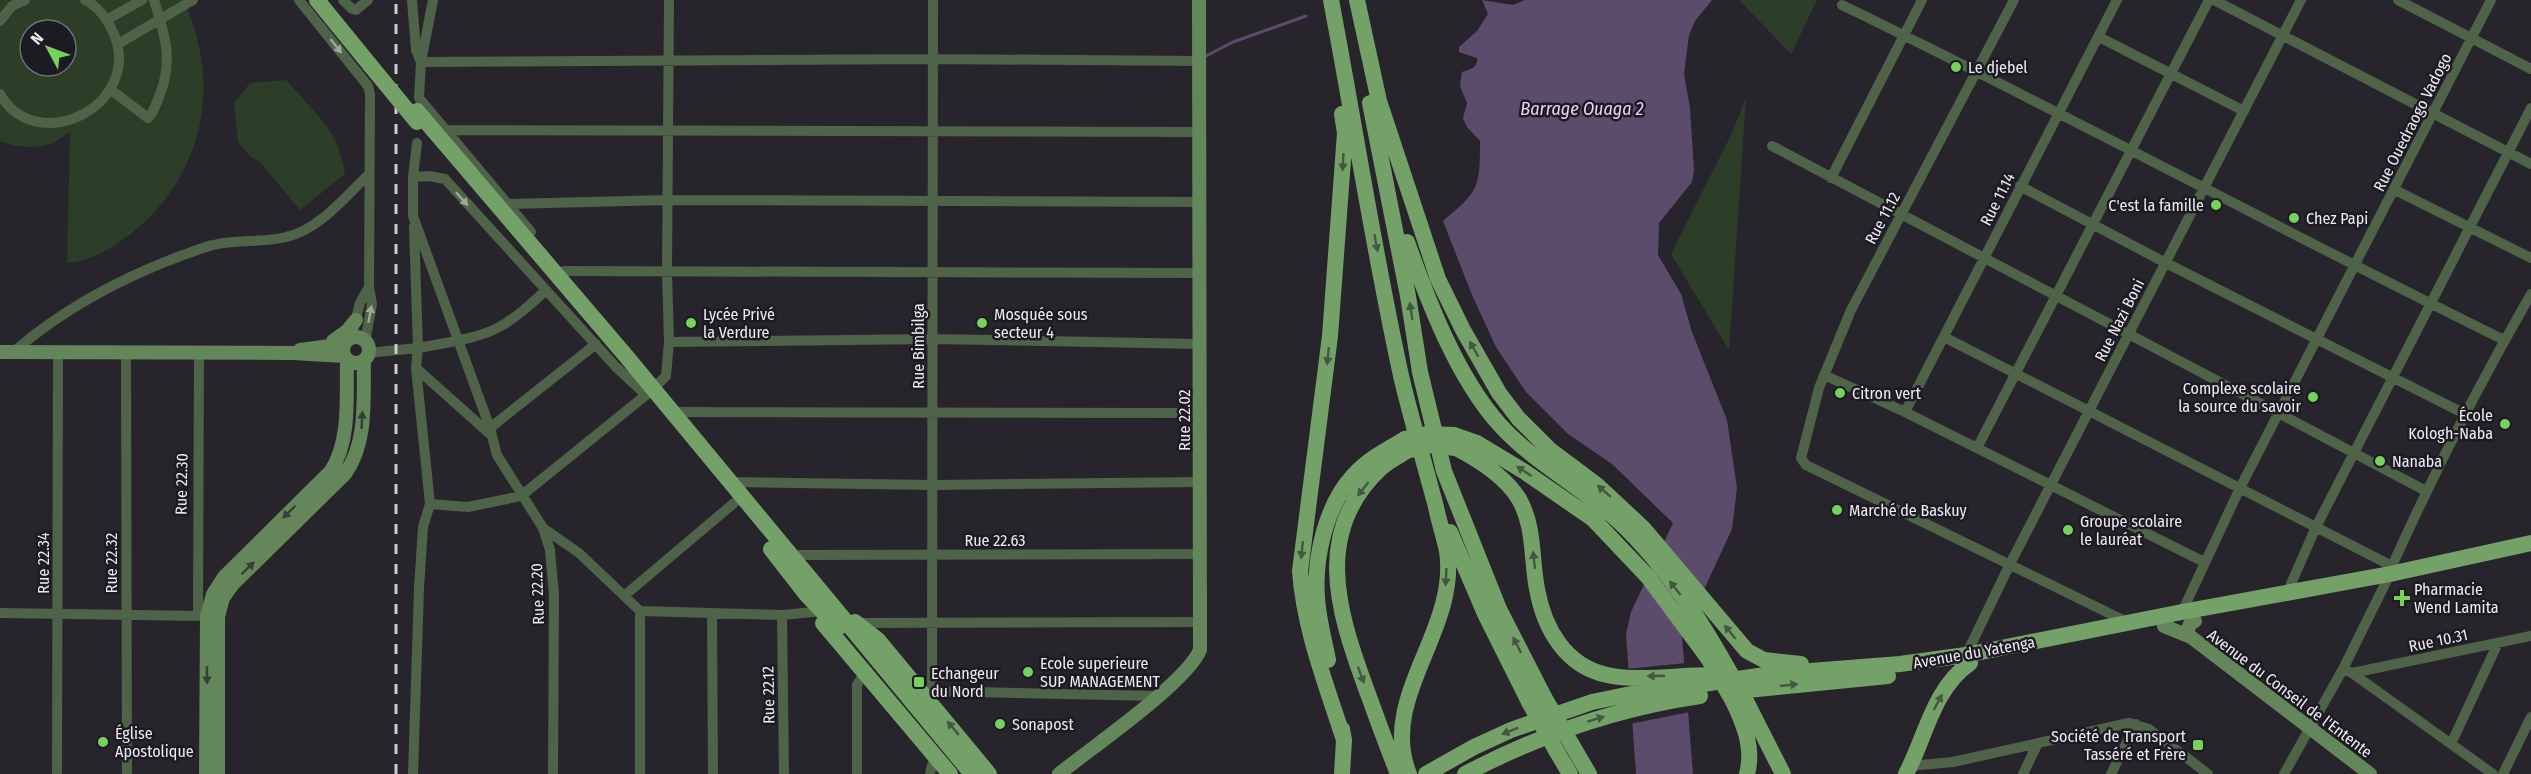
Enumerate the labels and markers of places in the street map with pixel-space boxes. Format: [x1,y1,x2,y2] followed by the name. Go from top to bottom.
[1968,58,2028,77] place label: Le djebel
[1949,60,1963,74] marker: Le djebel
[2108,196,2204,215] place label: C'est la famille
[2209,198,2223,212] marker: C'est la famille
[2306,209,2368,228] place label: Chez Papi
[2287,211,2301,225] marker: Chez Papi
[703,305,775,342] place label: Lycée Privé la Verdure
[994,305,1088,342] place label: Mosquée sous secteur 4
[684,316,698,330] marker: Lycée Privé la Verdure
[975,316,989,330] marker: Mosquée sous secteur 4
[2178,379,2301,416] place label: Complexe scolaire la source du savoir
[1852,384,1922,403] place label: Citron vert
[1833,386,1847,400] marker: Citron vert
[2306,390,2320,404] marker: Complexe scolaire la source du savoir
[2408,406,2493,443] place label: École Kologh-Naba
[2498,417,2512,431] marker: École Kologh-Naba
[2392,452,2442,471] place label: Nanaba
[2373,454,2387,468] marker: Nanaba
[1849,501,1968,520] place label: Marché de Baskuy
[1830,503,1844,517] marker: Marché de Baskuy
[2080,512,2182,549] place label: Groupe scolaire le lauréat
[2061,523,2075,537] marker: Groupe scolaire le lauréat
[2414,580,2499,617] place label: Pharmacie Wend Lamita
[2395,591,2409,605] marker: Pharmacie Wend Lamita
[1040,654,1160,691] place label: Ecole superieure SUP MANAGEMENT
[931,664,999,701] place label: Echangeur du Nord
[1021,665,1035,679] marker: Ecole superieure SUP MANAGEMENT
[912,675,926,689] marker: Echangeur du Nord
[1012,715,1074,734] place label: Sonapost
[993,717,1007,731] marker: Sonapost
[115,724,194,761] place label: Église Apostolique
[2051,727,2187,764] place label: Société de Transport Tasséré et Frère
[96,735,110,749] marker: Église Apostolique
[2191,738,2205,752] marker: Société de Transport Tasséré et Frère

